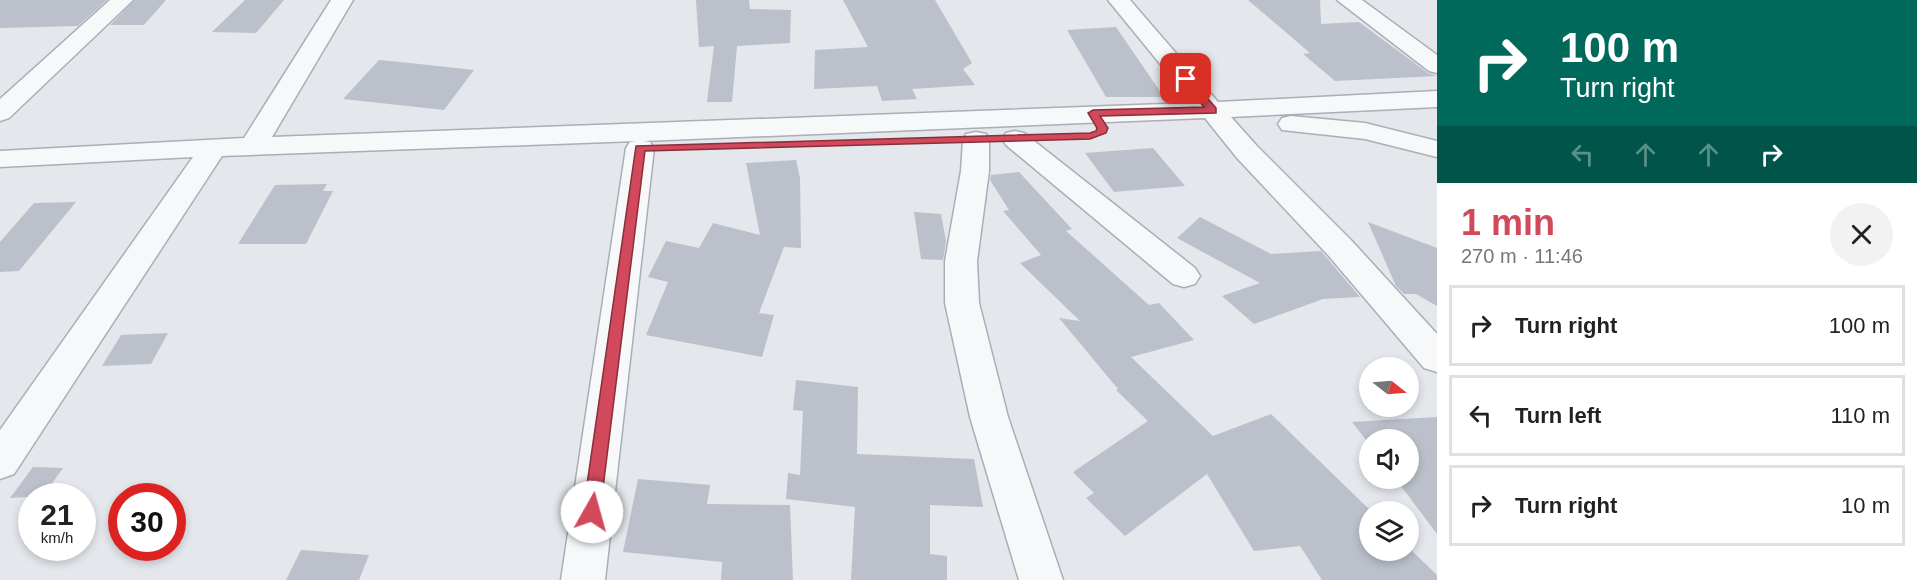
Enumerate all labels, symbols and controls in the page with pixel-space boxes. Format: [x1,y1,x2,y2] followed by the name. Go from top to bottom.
[1461,24,1539,102] icon: right
[1560,24,1679,71] text: 100 m
[1160,53,1211,104] pin
[1169,62,1202,95] icon: arrive
[1560,73,1675,103] text: Turn right
[1566,138,1599,171] icon: left
[1629,138,1662,171] icon: ahead
[1692,138,1725,171] icon: ahead
[1755,138,1788,171] icon: right
[1461,202,1555,243] text: 1 min
[1830,203,1893,266] button: close
[1461,245,1583,267] text: 270 m · 11:46
[1464,309,1497,342] icon: right
[1515,313,1617,338] text: Turn right
[1829,313,1890,338] text: 100 m
[1359,357,1419,417] north arrow
[1359,357,1419,561] map controls
[1464,399,1497,432] icon: left
[1515,403,1601,428] text: Turn left
[1830,403,1890,428] text: 110 m
[1359,429,1419,489] button: sound
[560,480,624,544] position arrow
[108,483,186,561] speed limit sign: 30
[1464,489,1497,522] icon: right
[1515,493,1617,518] text: Turn right
[1841,493,1890,518] text: 10 m
[40,498,74,531] text: 21
[1359,501,1419,561] button: layers
[41,529,73,546] text: km/h

